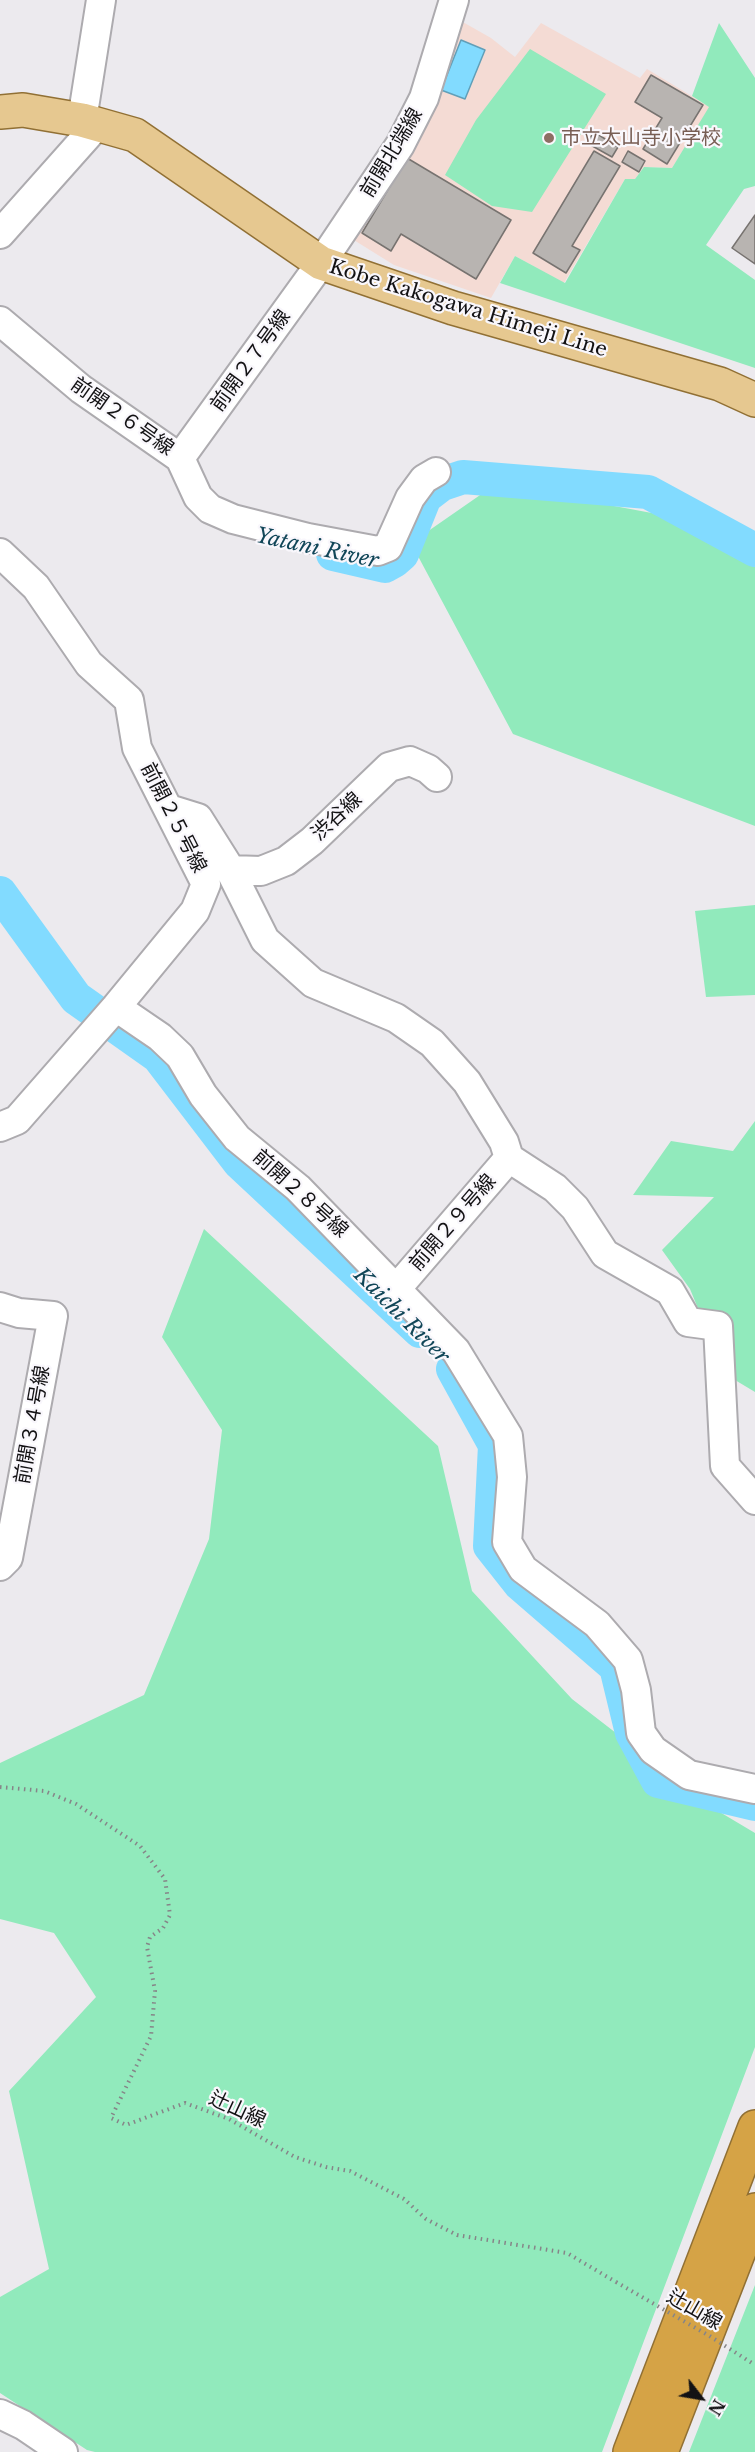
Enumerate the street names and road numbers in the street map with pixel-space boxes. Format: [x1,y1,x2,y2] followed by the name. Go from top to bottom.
[356,104,428,202] street label: 前開北端線
[326,255,610,363] street label: Kobe Kakogawa Himeji Line
[206,305,296,417] street label: 前開２７号線
[66,373,178,461] street label: 前開２６号線
[135,759,211,877] street label: 前開２５号線
[307,788,367,846] street label: 渋谷線
[247,1145,353,1243] street label: 前開２８号線
[405,1170,501,1276] street label: 前開２９号線
[11,1364,55,1486] street label: 前開３４号線
[205,2086,269,2134] street label: 辻山線
[662,2285,726,2335] street label: 辻山線

